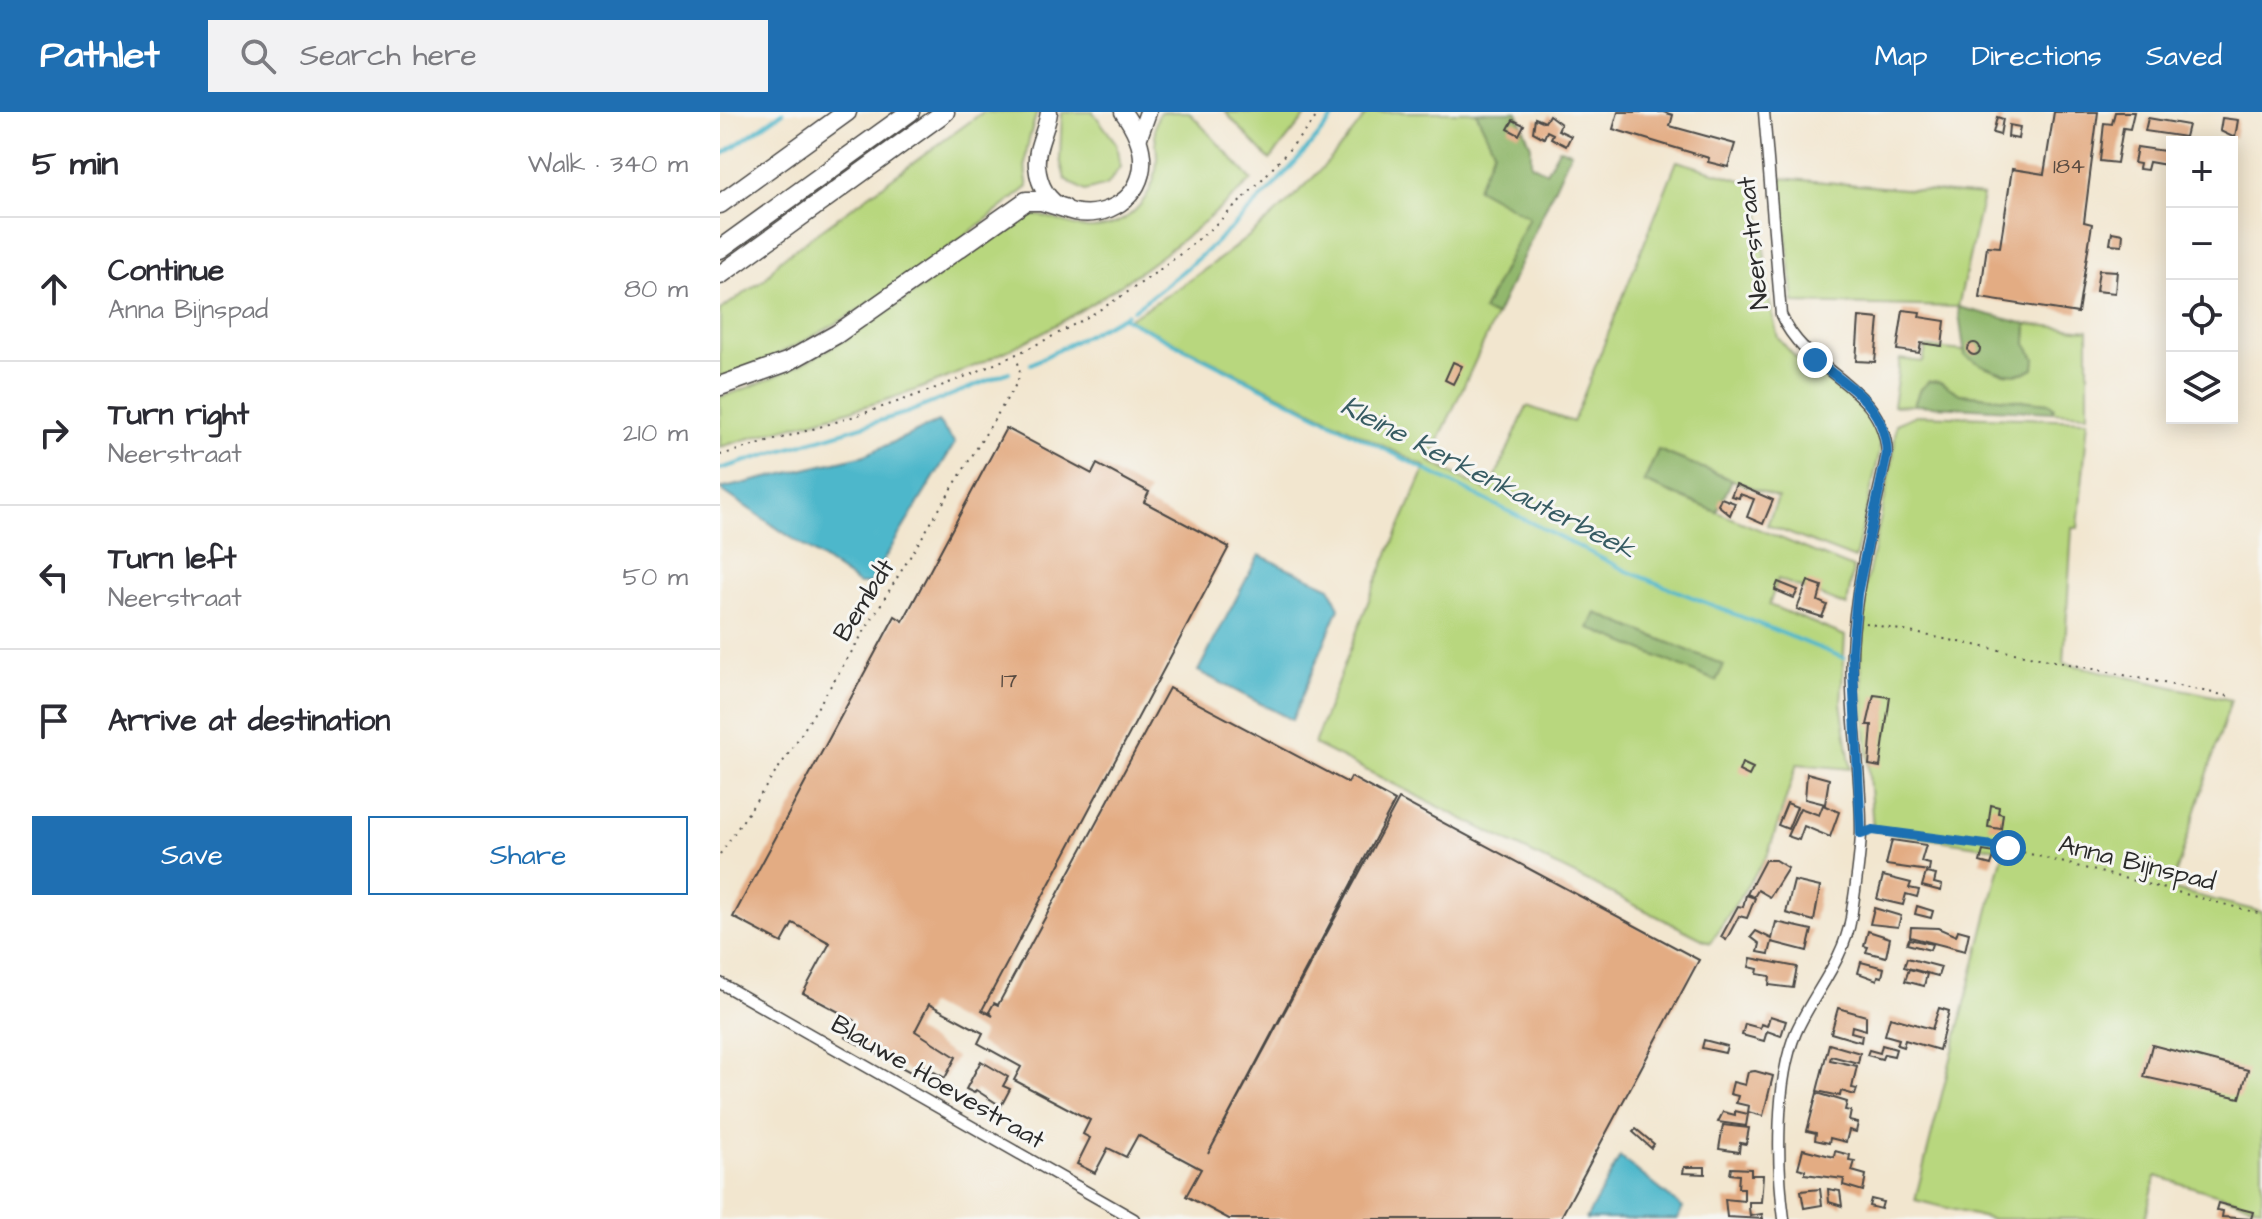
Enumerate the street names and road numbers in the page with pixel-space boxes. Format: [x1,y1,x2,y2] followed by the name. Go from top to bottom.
[1728,174,1778,311] street label: Neerstraat
[825,551,904,648] street label: Bembdt
[2055,826,2219,900] street label: Anna Bijnspad
[824,1006,1052,1158] street label: Blauwe Hoevestraat

